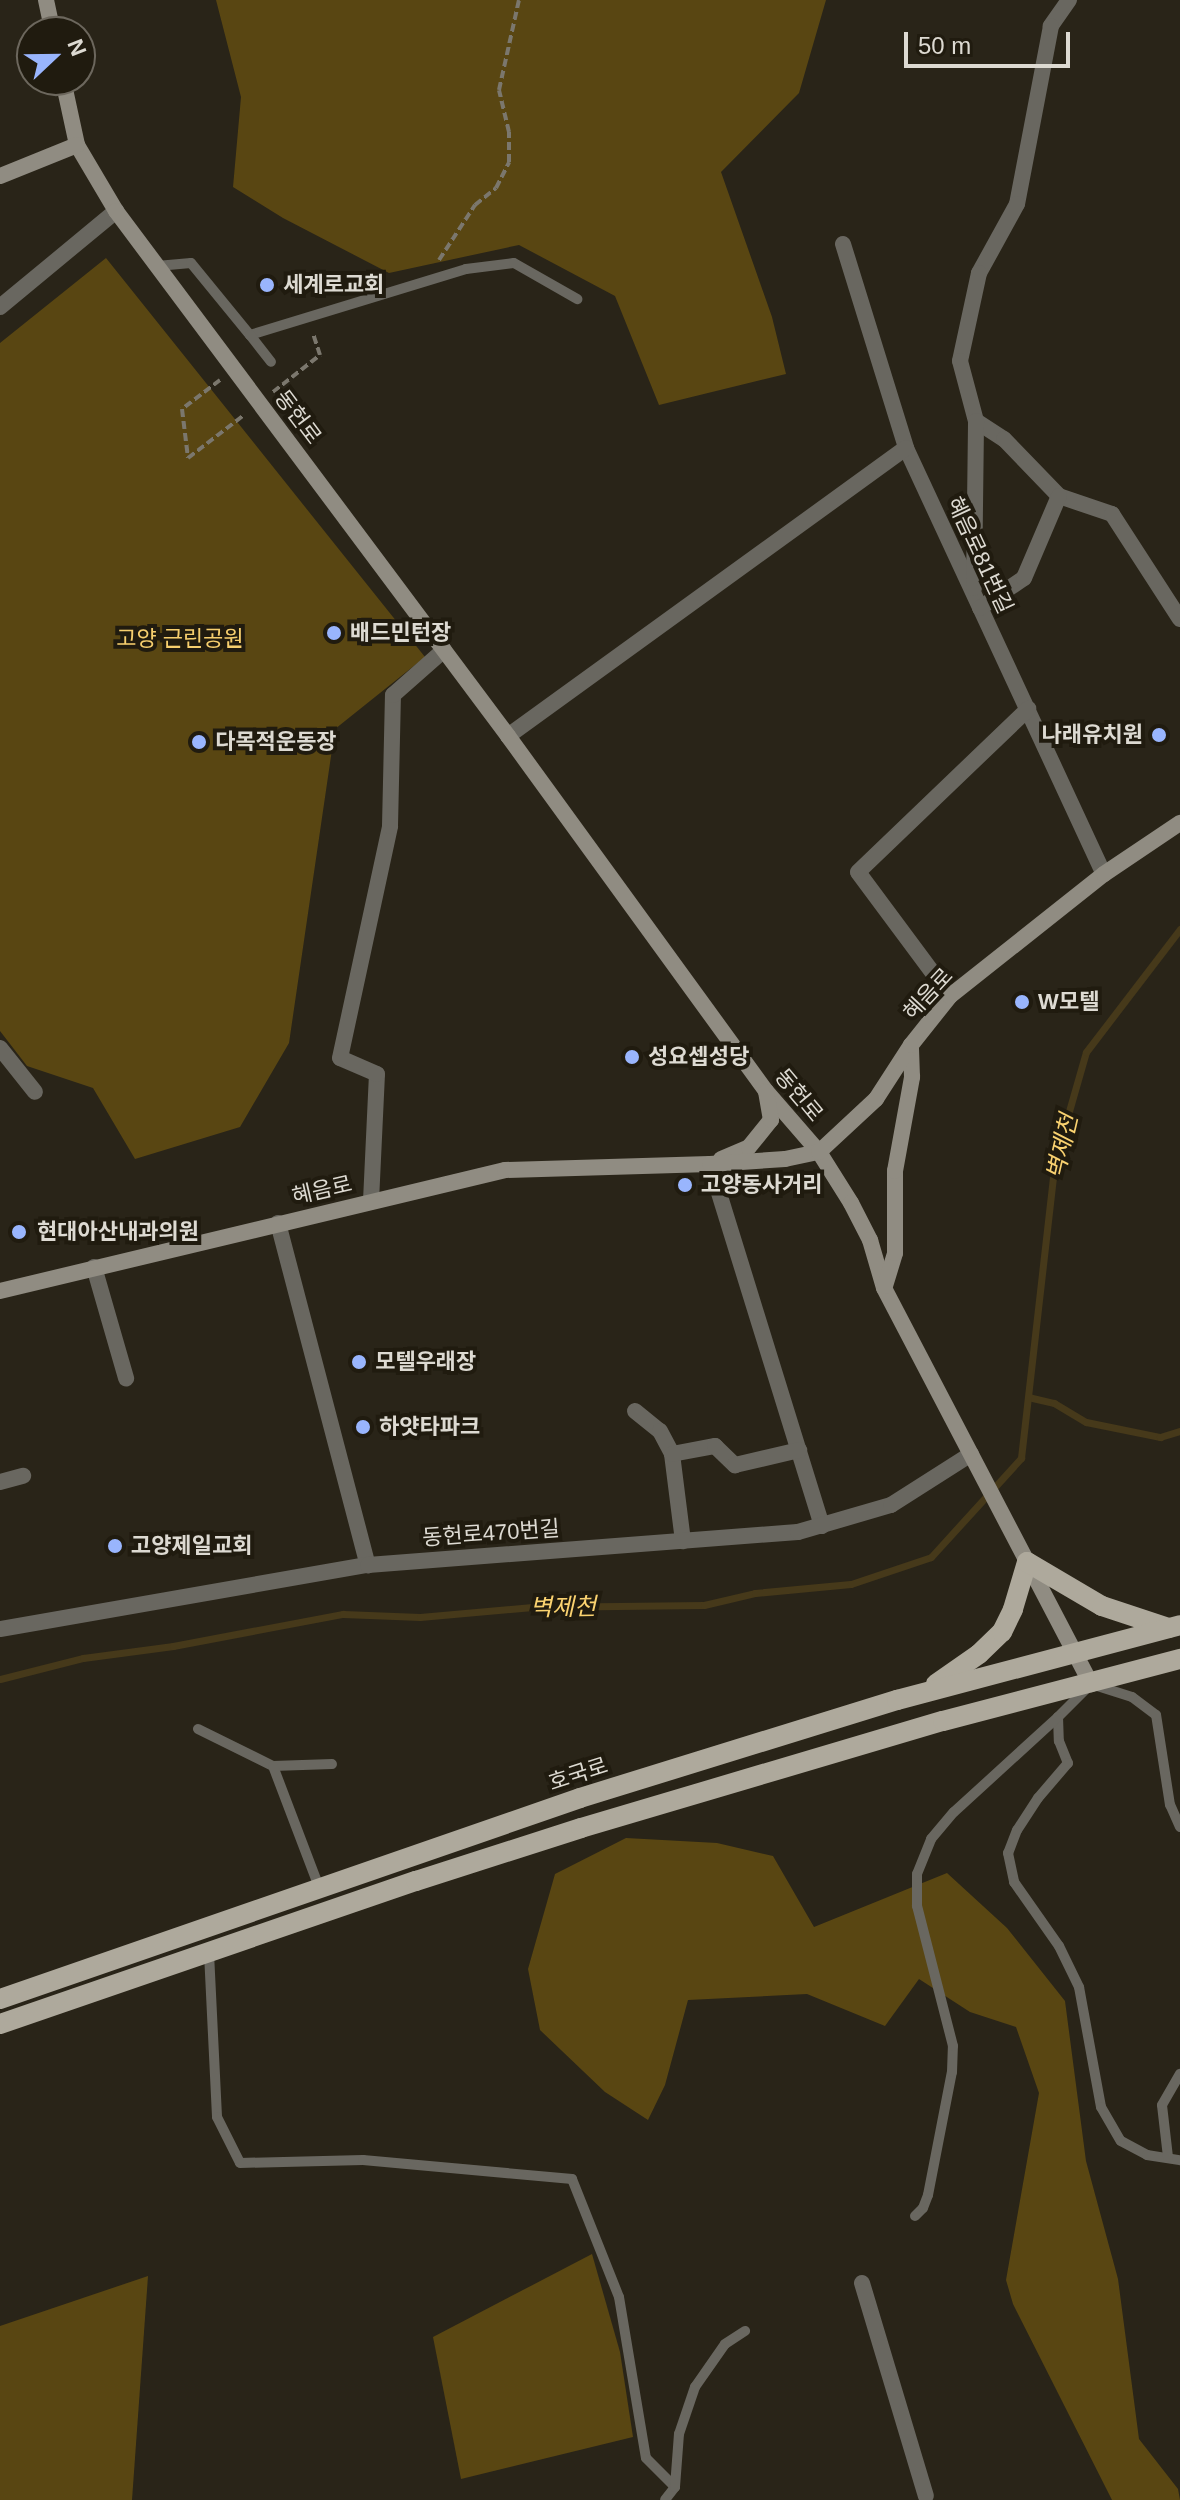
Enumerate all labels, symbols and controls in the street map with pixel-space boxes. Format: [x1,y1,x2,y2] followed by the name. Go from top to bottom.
[16,16,96,96] north arrow
[908,16,1074,66] scale bar
[918,32,971,59] text: 50 m
[62,36,91,60] text: N
[283,272,384,298] place label: 세계로교회
[258,276,276,294] marker: 세계로교회
[269,385,327,449] street label: 동헌로
[941,492,1019,618] street label: 혜음로81번길
[350,620,451,646] place label: 배드민턴장
[325,624,343,642] marker: 배드민턴장
[116,626,244,652] park label: 고양 근린공원
[1042,722,1143,748] place label: 나래유치원
[1150,726,1168,744] marker: 나래유치원
[215,729,336,755] place label: 다목적운동장
[190,733,208,751] marker: 다목적운동장
[898,963,958,1025] street label: 혜음로
[1038,989,1099,1015] place label: W모텔
[1013,993,1031,1011] marker: W모텔
[648,1044,749,1070] place label: 성요셉성당
[623,1048,641,1066] marker: 성요셉성당
[769,1063,829,1127] street label: 동헌로
[1041,1111,1083,1183] water label: 벽제천
[289,1170,355,1210] street label: 혜음로
[701,1172,822,1198] place label: 고양동사거리
[676,1176,694,1194] marker: 고양동사거리
[37,1219,199,1245] place label: 현대아산내과의원
[8,1221,30,1243] marker: 현대아산내과의원
[375,1349,476,1375] place label: 모텔우래장
[350,1353,368,1371] marker: 모텔우래장
[379,1414,480,1440] place label: 하얏타파크
[354,1418,372,1436] marker: 하얏타파크
[421,1515,561,1551] street label: 동헌로470번길
[131,1533,252,1559] place label: 고양제일교회
[106,1537,124,1555] marker: 고양제일교회
[530,1592,596,1622] water label: 벽제천
[545,1752,611,1796] street label: 호국로

